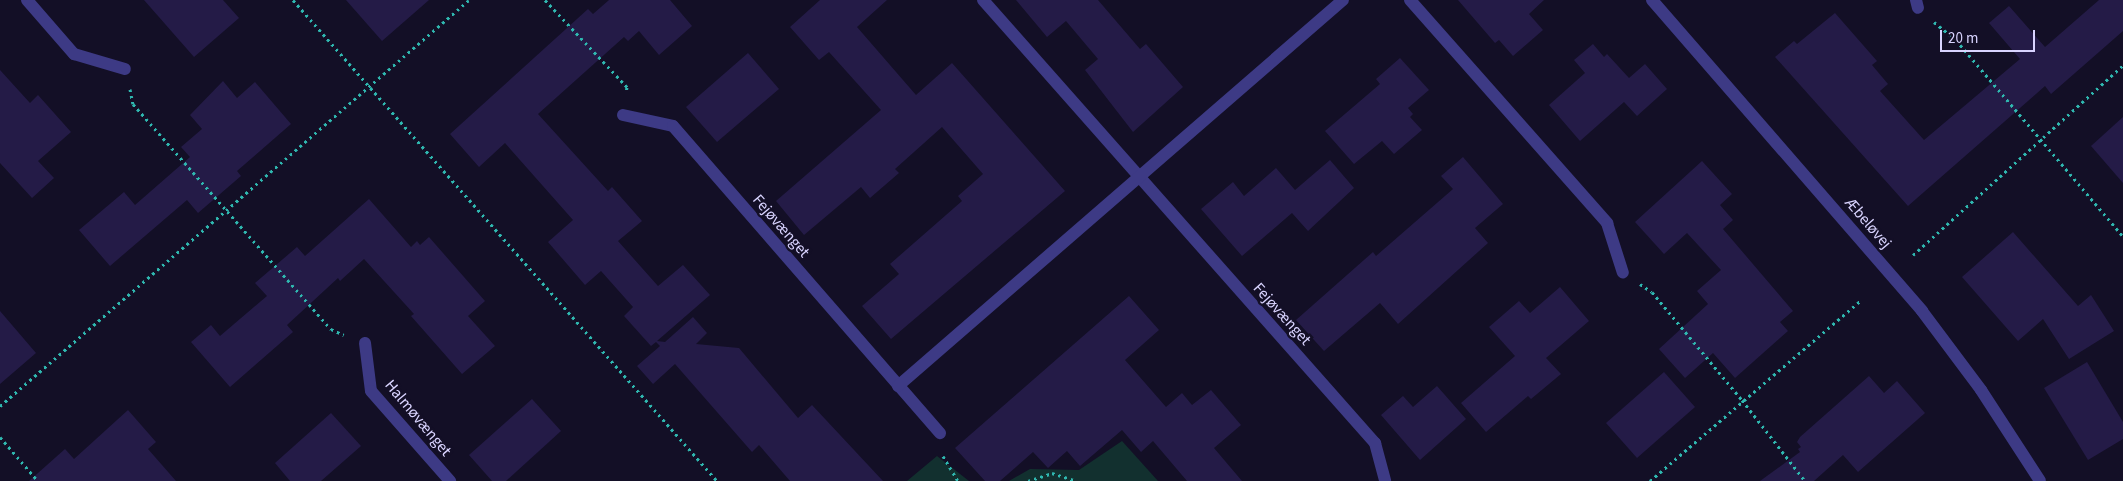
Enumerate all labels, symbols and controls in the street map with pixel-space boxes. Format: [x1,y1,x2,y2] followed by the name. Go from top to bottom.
[1943,20,2038,52] scale bar
[1948,28,1978,49] text: 20 m
[748,190,814,262] street label: Fejøvænget
[1840,193,1896,253] street label: Æbeløvej
[1249,279,1315,349] street label: Fejøvænget
[380,376,456,460] street label: Halmøvænget

